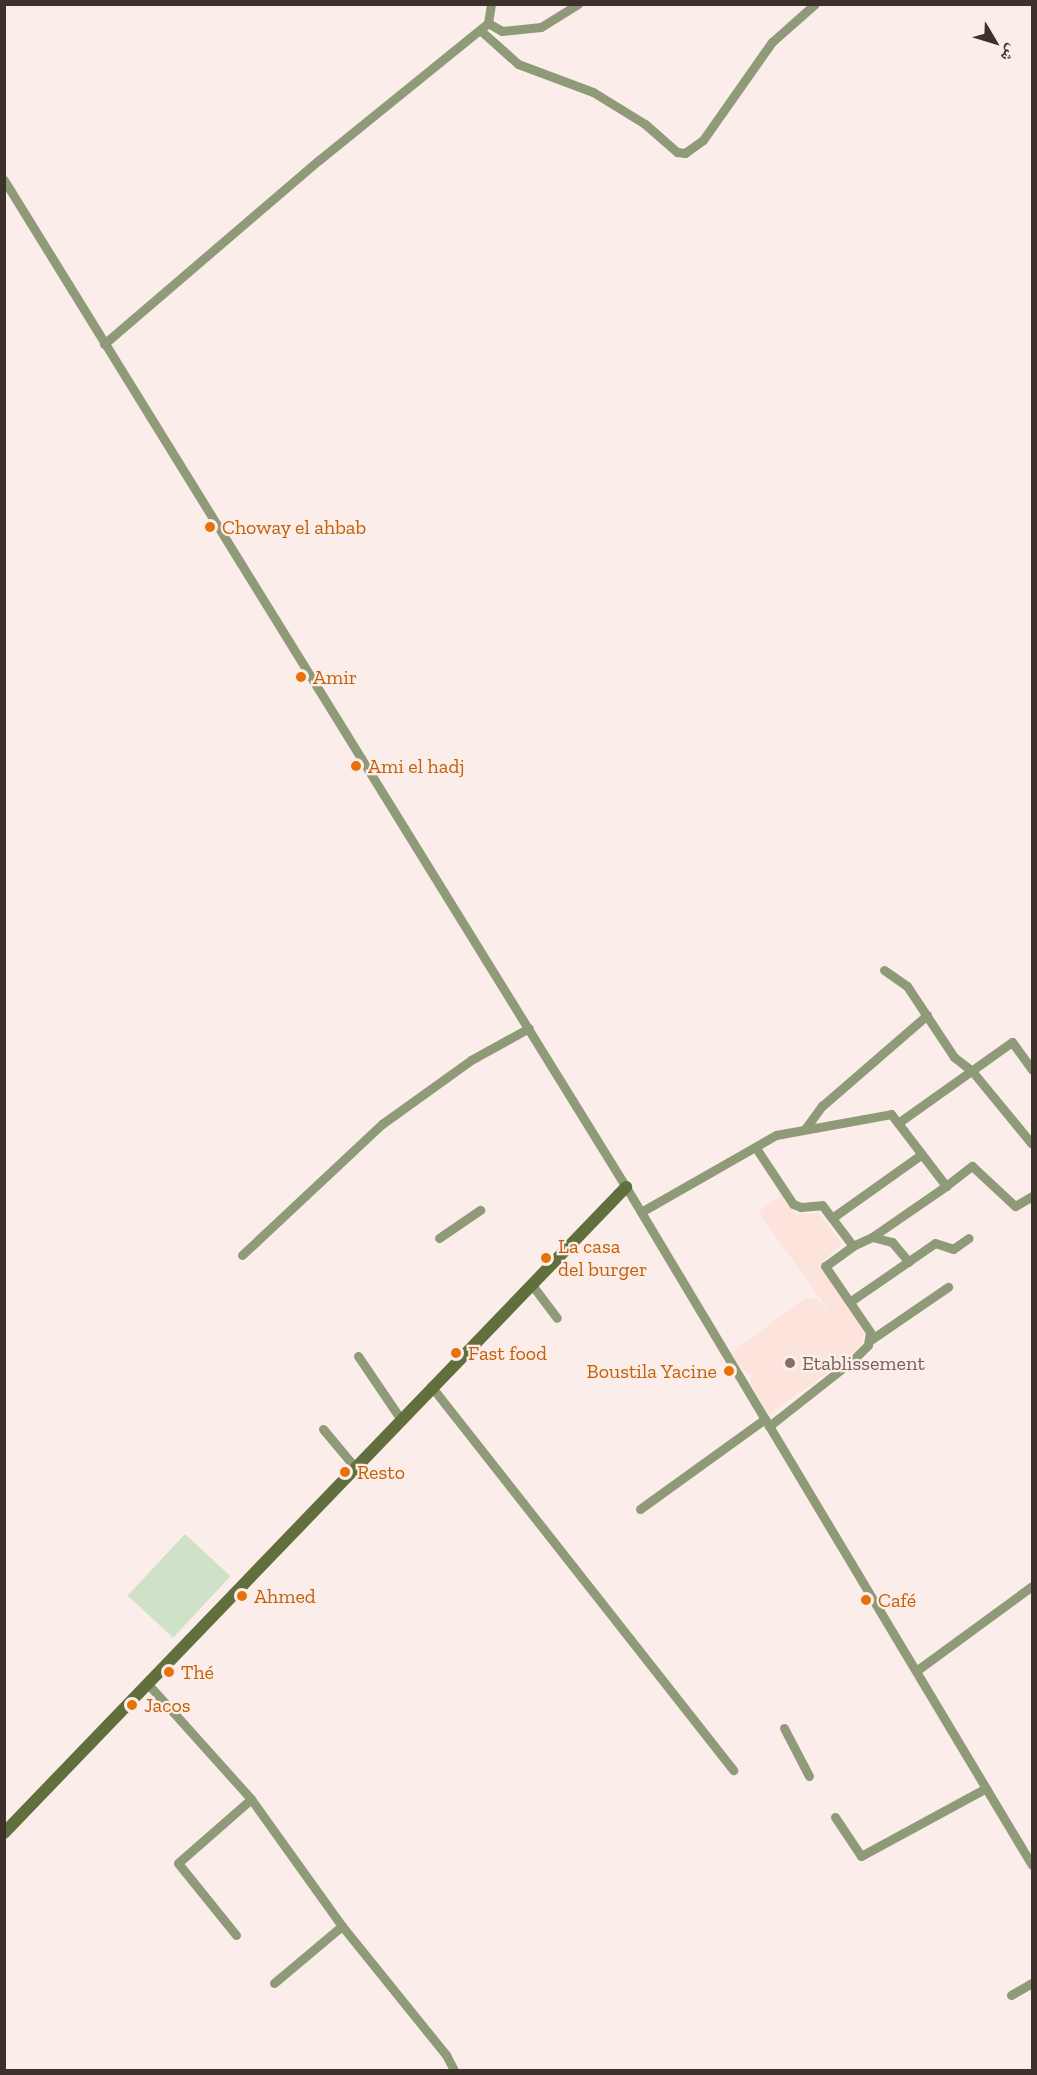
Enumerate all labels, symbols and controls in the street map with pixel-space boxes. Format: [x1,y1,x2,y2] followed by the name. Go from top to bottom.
[965,12,1025,72] north arrow
[997,41,1022,66] text: ش
[222,515,367,539] place label: Choway el ahbab
[203,520,217,534] marker: Choway el ahbab
[313,665,357,689] place label: Amir
[294,670,308,684] marker: Amir
[368,754,464,778] place label: Ami el hadj
[349,759,363,773] marker: Ami el hadj
[558,1234,647,1281] place label: La casa del burger
[539,1251,553,1265] marker: La casa del burger
[468,1341,547,1365] place label: Fast food
[449,1346,463,1360] marker: Fast food
[802,1351,925,1375] place label: Etablissement
[783,1356,797,1370] marker: Etablissement
[586,1359,717,1383] place label: Boustila Yacine
[722,1364,736,1378] marker: Boustila Yacine
[357,1460,405,1484] place label: Resto
[338,1465,352,1479] marker: Resto
[254,1584,316,1608] place label: Ahmed
[878,1588,916,1612] place label: Café
[235,1589,249,1603] marker: Ahmed
[859,1593,873,1607] marker: Café
[181,1660,214,1684] place label: Thé
[162,1665,176,1679] marker: Thé
[144,1693,190,1717] place label: Jacos
[125,1698,139,1712] marker: Jacos

